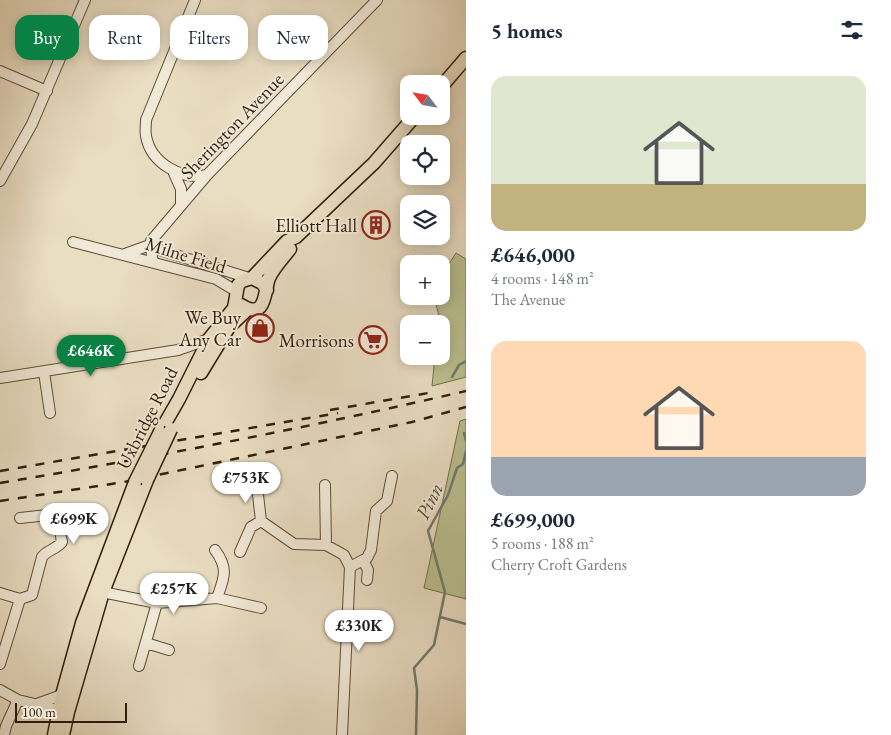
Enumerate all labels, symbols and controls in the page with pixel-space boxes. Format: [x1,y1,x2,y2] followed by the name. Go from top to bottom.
[15,15,79,60] chip: Buy
[89,15,160,60] chip: Rent
[170,15,248,60] chip: Filters
[258,15,328,60] chip: New
[838,16,866,44] icon: filters
[491,17,563,44] text: 5 homes
[175,67,289,185] street label: Sherington Avenue
[400,75,450,125] north arrow
[400,75,450,365] map controls
[634,108,724,198] icon: home
[400,135,450,185] button: locate
[400,195,450,245] button: layers
[361,210,391,240] building icon: Elliott Hall
[275,213,357,238] place label: Elliott Hall
[142,231,230,279] street label: Milne Field
[491,241,575,268] text: £646,000
[400,255,450,305] button: +
[491,268,594,289] text: 4 rooms · 148 m²
[491,289,565,310] text: The Avenue
[178,305,242,352] place label: We Buy Any Car
[245,313,275,343] shop icon: We Buy Any Car
[400,315,450,365] button: −
[358,325,388,355] supermarket icon: Morrisons
[279,328,354,353] place label: Morrisons
[56,334,126,377] pin: £646K
[68,340,114,361] text: £646K
[110,362,184,474] street label: Uxbridge Road
[634,373,724,463] icon: home
[211,462,281,504] pin: £753K
[223,467,269,488] text: £753K
[409,478,449,524] water label: Pinn
[39,502,109,545] pin: £699K
[491,506,575,533] text: £699,000
[51,508,97,529] text: £699K
[491,533,594,554] text: 5 rooms · 188 m²
[491,554,627,575] text: Cherry Croft Gardens
[139,572,209,615] pin: £257K
[151,578,197,599] text: £257K
[324,610,394,652] pin: £330K
[336,615,382,636] text: £330K
[15,700,128,723] scale bar
[22,703,56,721] text: 100 m

